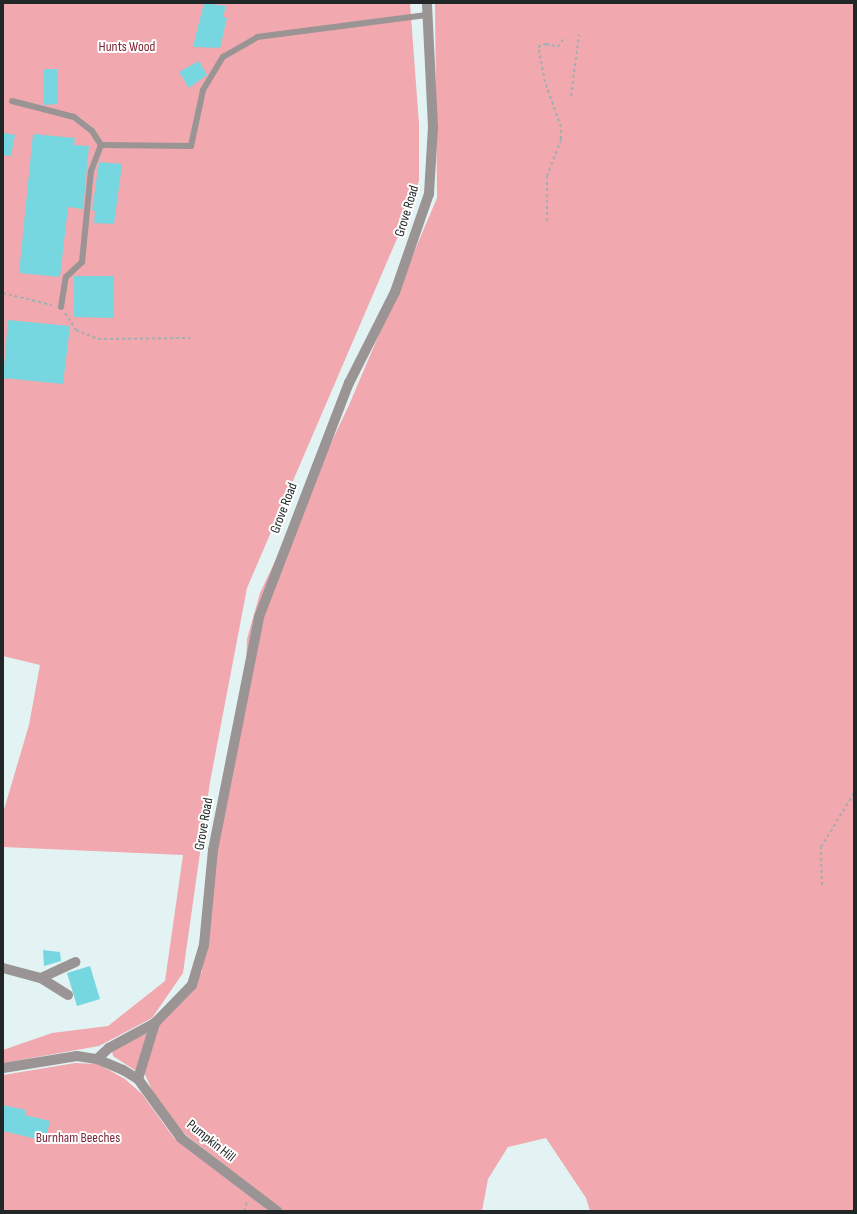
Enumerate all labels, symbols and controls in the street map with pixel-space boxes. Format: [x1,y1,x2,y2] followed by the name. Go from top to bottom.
[99,39,155,55] park label: Hunts Wood
[391,183,423,239] street label: Grove Road
[267,480,301,536] street label: Grove Road
[191,796,217,852] street label: Grove Road
[183,1116,239,1166] street label: Pumpkin Hill
[36,1130,120,1146] park label: Burnham Beeches

